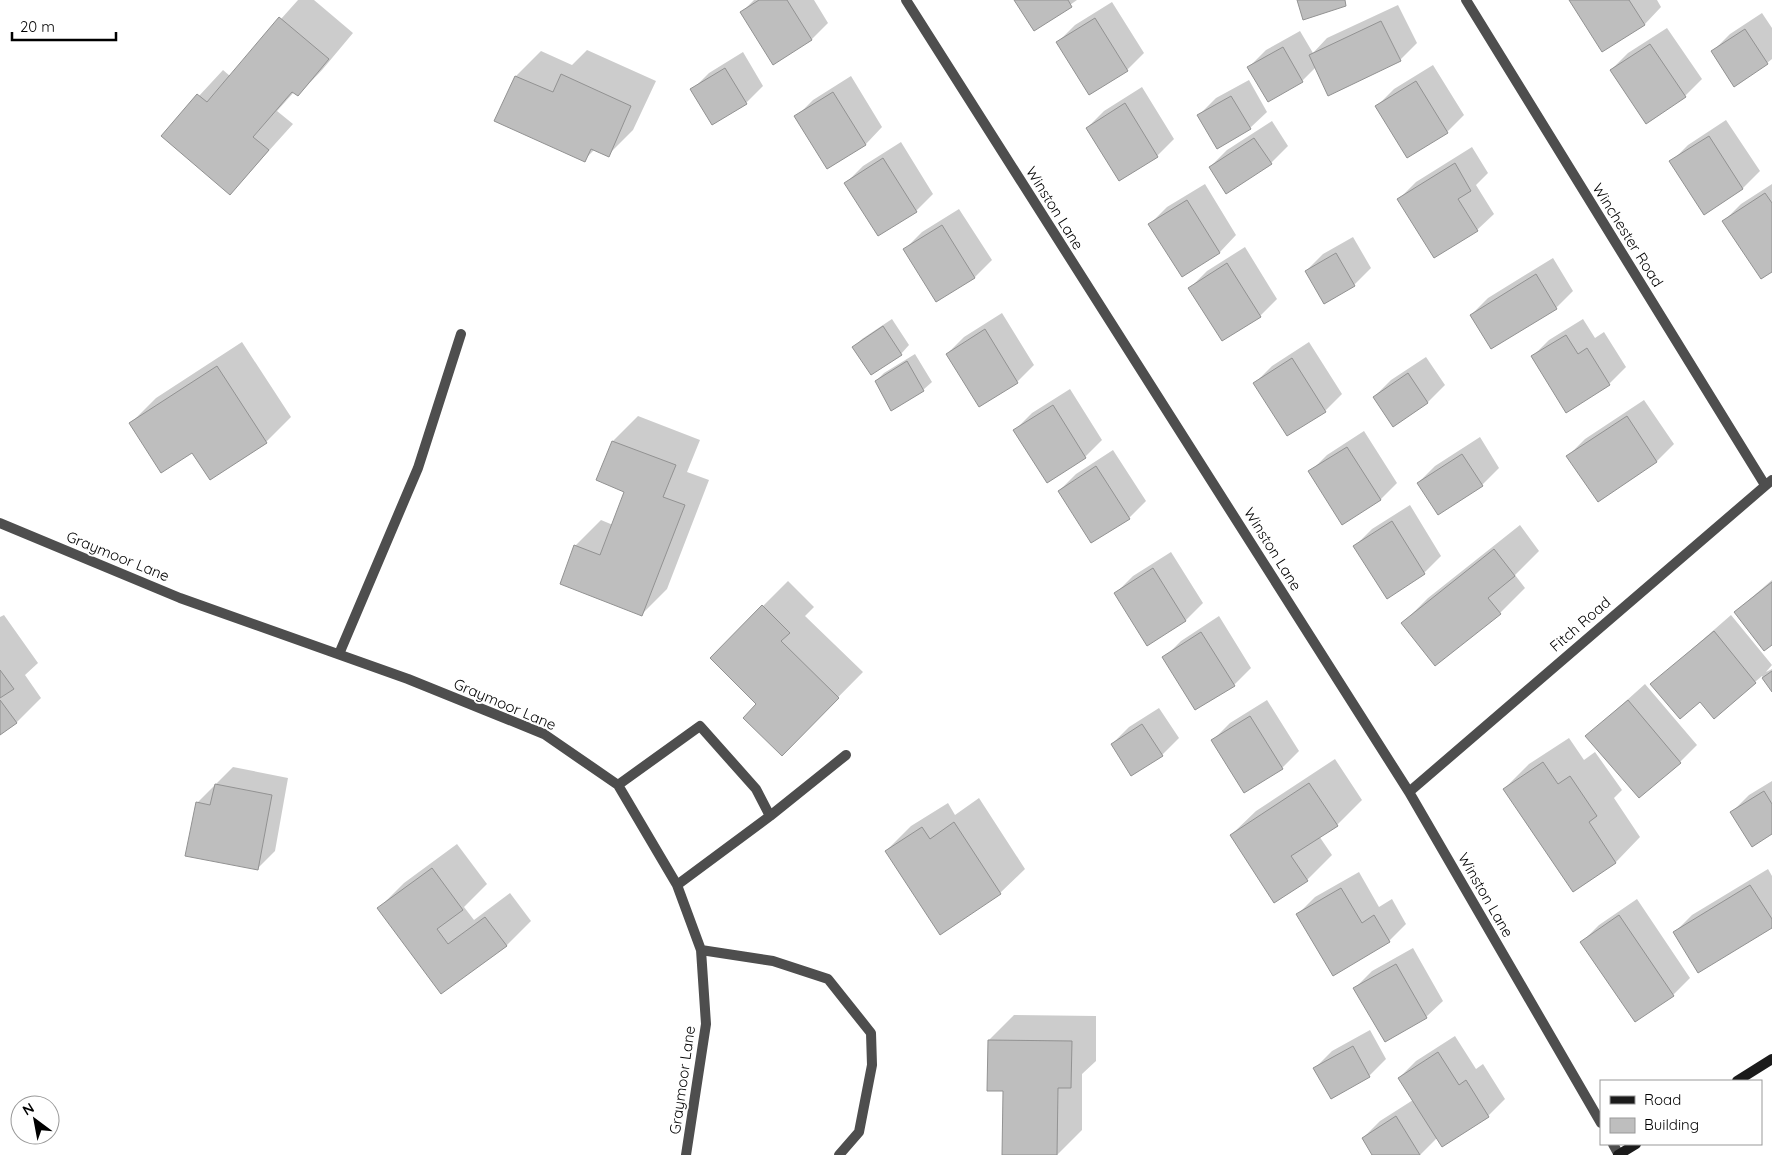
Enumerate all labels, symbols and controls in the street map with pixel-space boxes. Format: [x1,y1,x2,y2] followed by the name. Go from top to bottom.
[12,10,116,42] scale bar
[20,17,55,36] text: 20 m
[1022,163,1088,253] street label: Winston Lane
[1588,180,1668,290] street label: Winchester Road
[1240,504,1306,594] street label: Winston Lane
[64,527,172,585] street label: Graymoor Lane
[1546,592,1614,656] street label: Fitch Road
[451,674,559,734] street label: Graymoor Lane
[1454,849,1518,941] street label: Winston Lane
[665,1024,699,1136] street label: Graymoor Lane
[1600,1080,1762,1145] legend
[1644,1090,1681,1109] text: Road
[10,1095,60,1145] north arrow
[19,1099,37,1119] text: N
[1644,1115,1699,1134] text: Building

